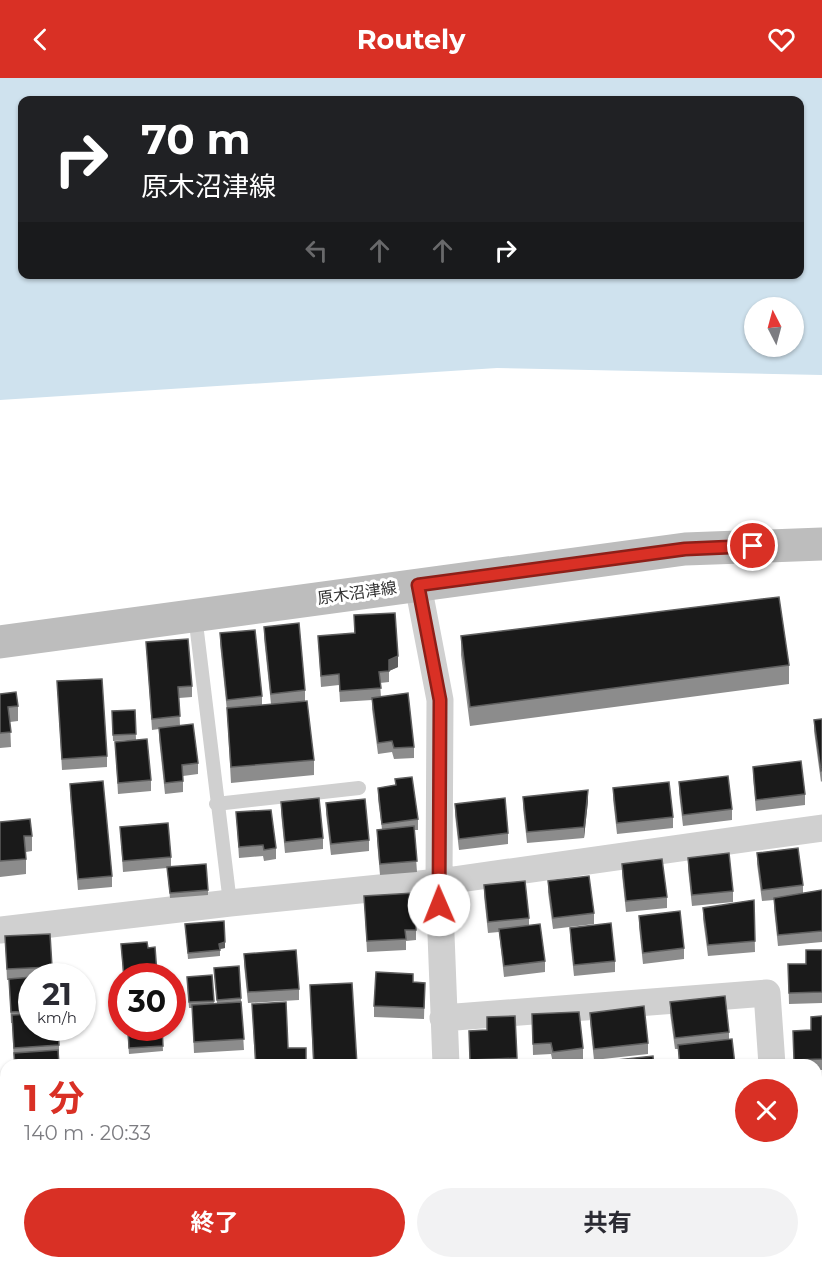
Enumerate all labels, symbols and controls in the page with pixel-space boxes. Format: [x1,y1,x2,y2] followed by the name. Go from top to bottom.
[24,23,57,56] icon: back
[357,23,465,56] text: Routely
[765,23,798,56] icon: heart
[141,113,251,165] text: 70 m
[42,120,120,198] icon: right
[141,170,276,203] text: 原木沼津線
[300,234,333,267] icon: left
[363,234,396,267] icon: ahead
[426,234,459,267] icon: ahead
[489,234,522,267] icon: right
[744,297,804,357] north arrow
[744,297,804,357] map controls
[727,520,778,571] pin
[736,529,769,562] icon: arrive
[316,578,398,608] street label: 原木沼津線
[407,873,471,937] position arrow
[108,963,186,1041] speed limit sign: 30
[42,976,72,1013] text: 21
[37,1008,77,1027] text: km/h
[24,1076,84,1120] text: 1 分
[735,1079,798,1142] button: close
[24,1121,151,1145] text: 140 m · 20:33
[24,1188,405,1257] button: 終了
[417,1188,798,1257] button: 共有

